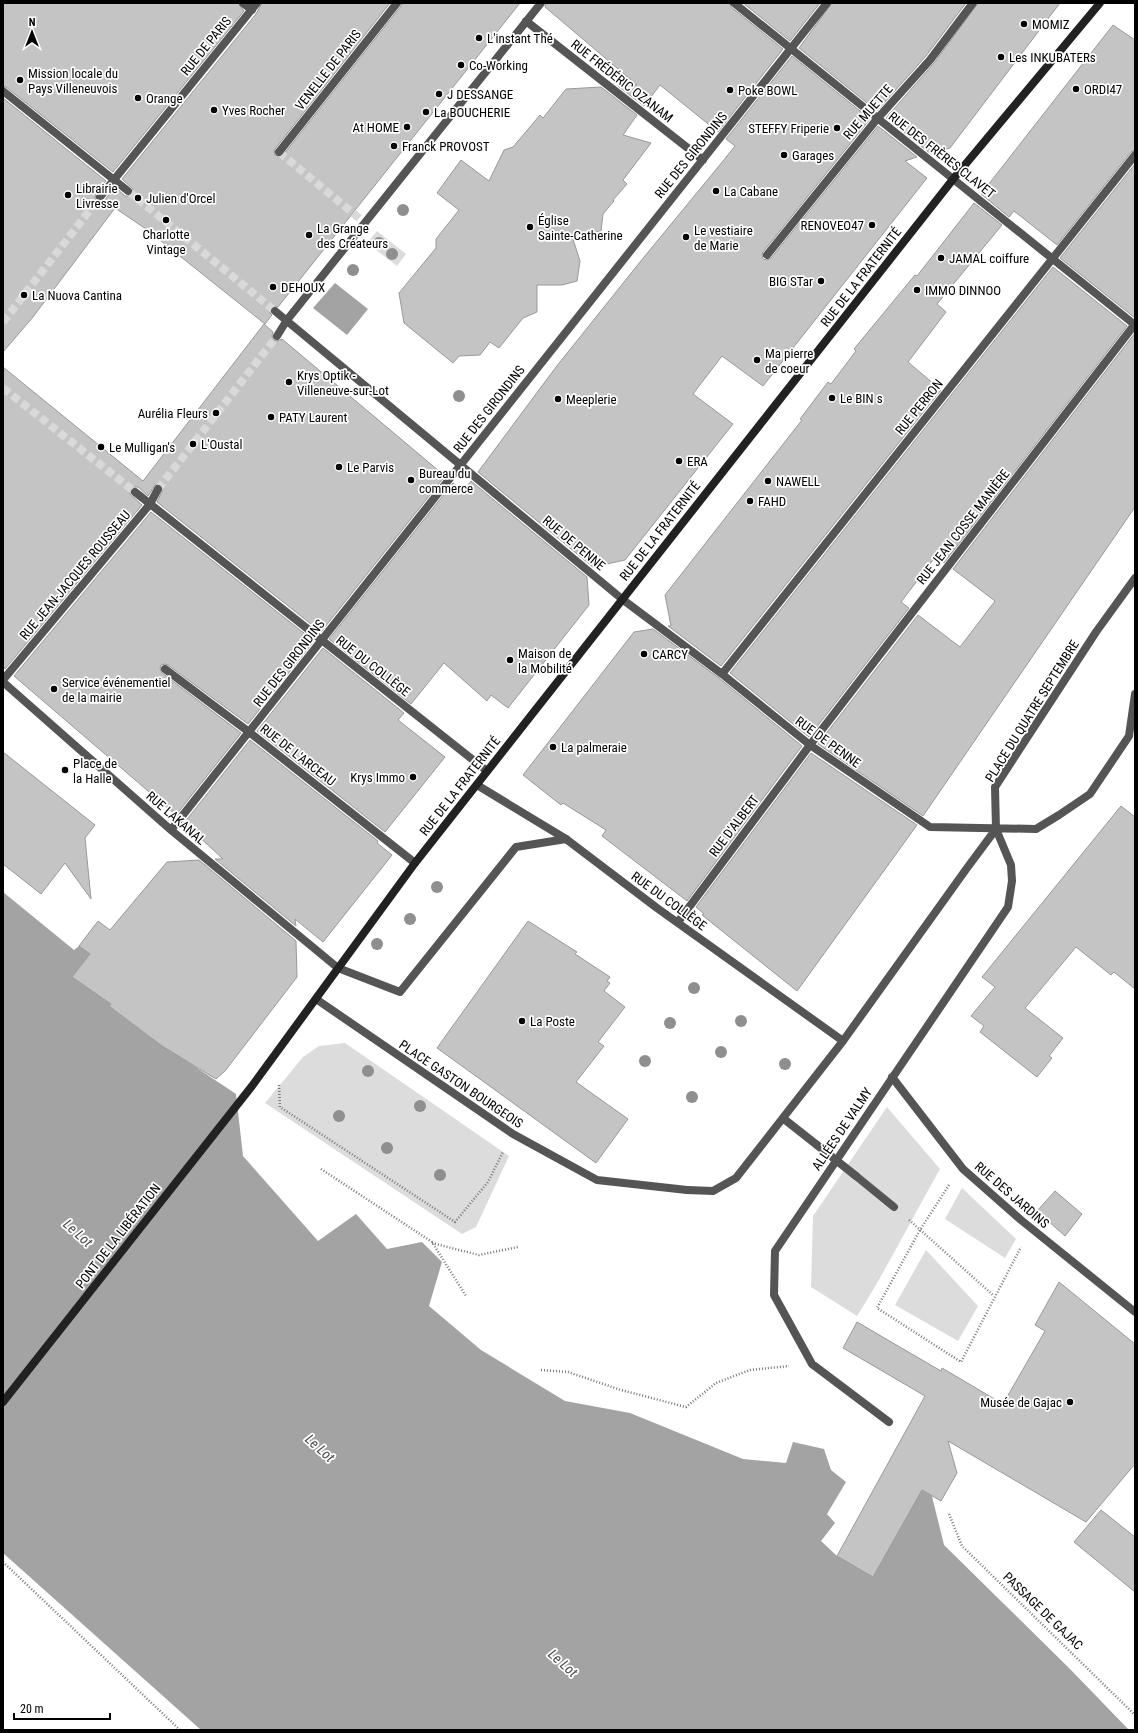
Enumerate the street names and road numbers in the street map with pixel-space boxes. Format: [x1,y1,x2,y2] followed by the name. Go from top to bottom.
[178,13,234,78] street label: RUE DE PARIS
[292,27,364,113] street label: VENELLE DE PARIS
[568,37,676,125] street label: RUE FRÉDÉRIC OZANAM
[840,82,896,142] street label: RUE MUETTE
[652,109,730,201] street label: RUE DES GIRONDINS
[886,109,998,201] street label: RUE DES FRÈRES CLAVET
[818,224,904,330] street label: RUE DE LA FRATERNITÉ
[450,362,528,456] street label: RUE DES GIRONDINS
[892,376,946,438] street label: RUE PERRON
[913,467,1013,587] street label: RUE JEAN COSSE MANIÈRE
[617,478,703,584] street label: RUE DE LA FRATERNITÉ
[17,507,133,643] street label: RUE JEAN-JACQUES ROUSSEAU
[540,513,608,573] street label: RUE DE PENNE
[250,616,328,710] street label: RUE DES GIRONDINS
[333,633,413,699] street label: RUE DU COLLÈGE
[982,637,1082,785] street label: PLACE DU QUATRE SEPTEMBRE
[793,713,863,771] street label: RUE DE PENNE
[257,721,339,789] street label: RUE DE L'ARCEAU
[417,733,503,839] street label: RUE DE LA FRATERNITÉ
[143,788,209,848] street label: RUE LAKANAL
[706,792,762,860] street label: RUE D'ALBERT
[628,869,710,933] street label: RUE DU COLLÈGE
[396,1037,526,1131] street label: PLACE GASTON BOURGEOIS
[809,1085,875,1173] street label: ALLÉES DE VALMY
[972,1159,1052,1231] street label: RUE DES JARDINS
[73,1181,163,1291] street label: PONT DE LA LIBÉRATION
[1000,1569,1086,1653] street label: PASSAGE DE GAJAC

